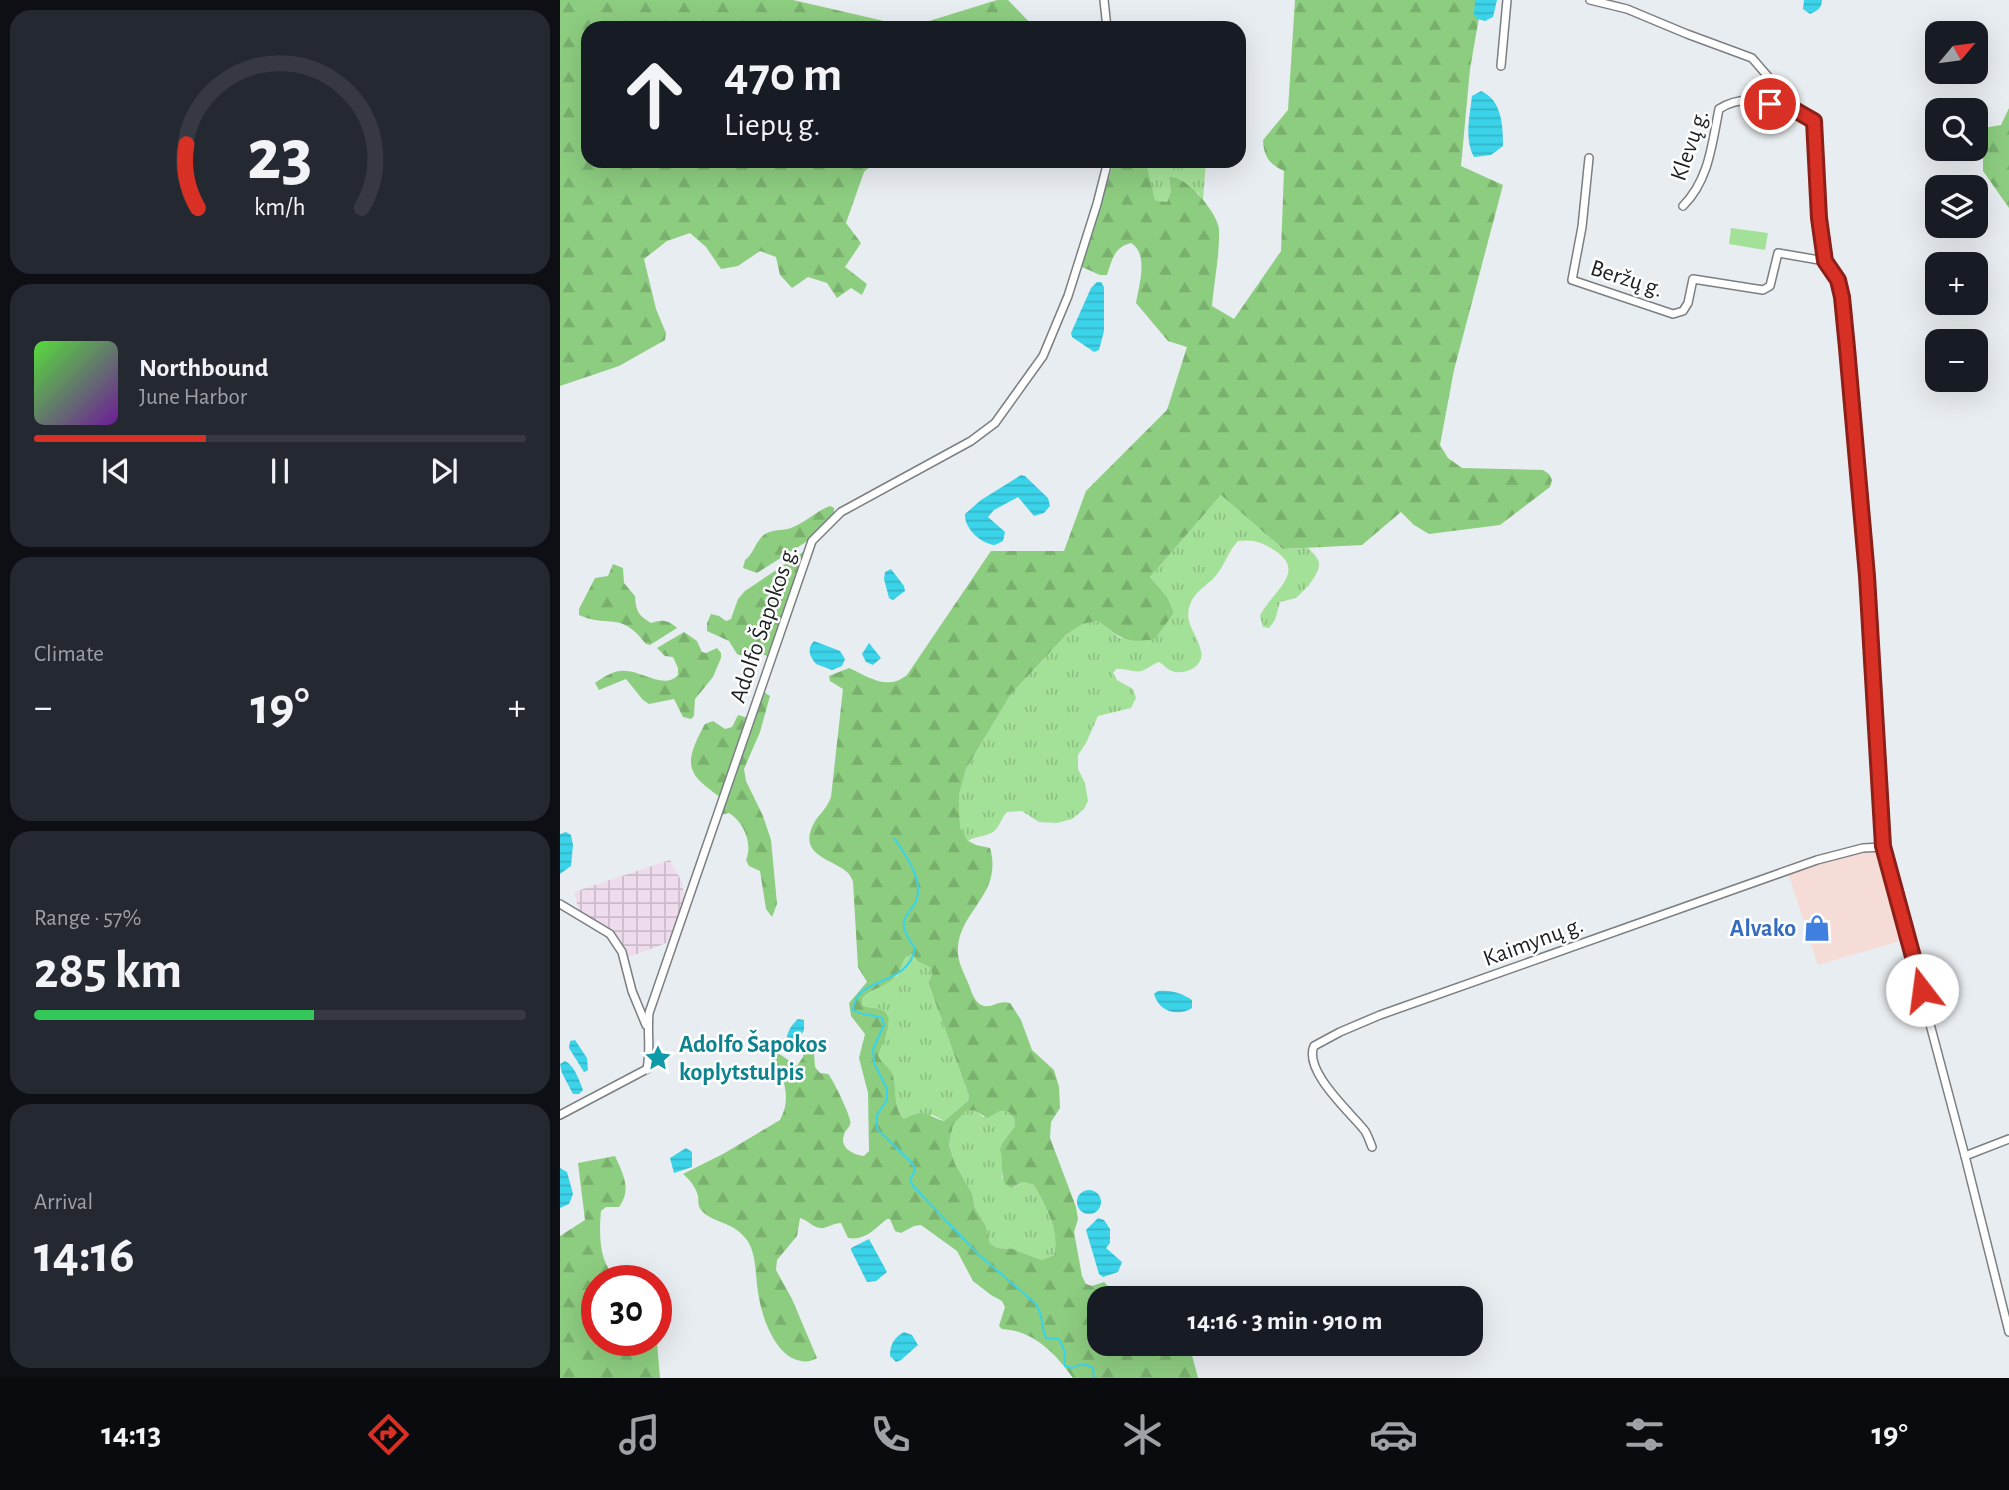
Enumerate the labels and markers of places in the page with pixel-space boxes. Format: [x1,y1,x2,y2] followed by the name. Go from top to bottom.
[1740,74,1800,134] pin
[1802,913,1832,943] shop icon: Alvako
[1730,917,1796,941] place label: Alvako
[679,1029,827,1085] place label: Adolfo Šapokos koplytstulpis
[643,1043,673,1073] place icon: Adolfo Šapokos koplytstulpis

